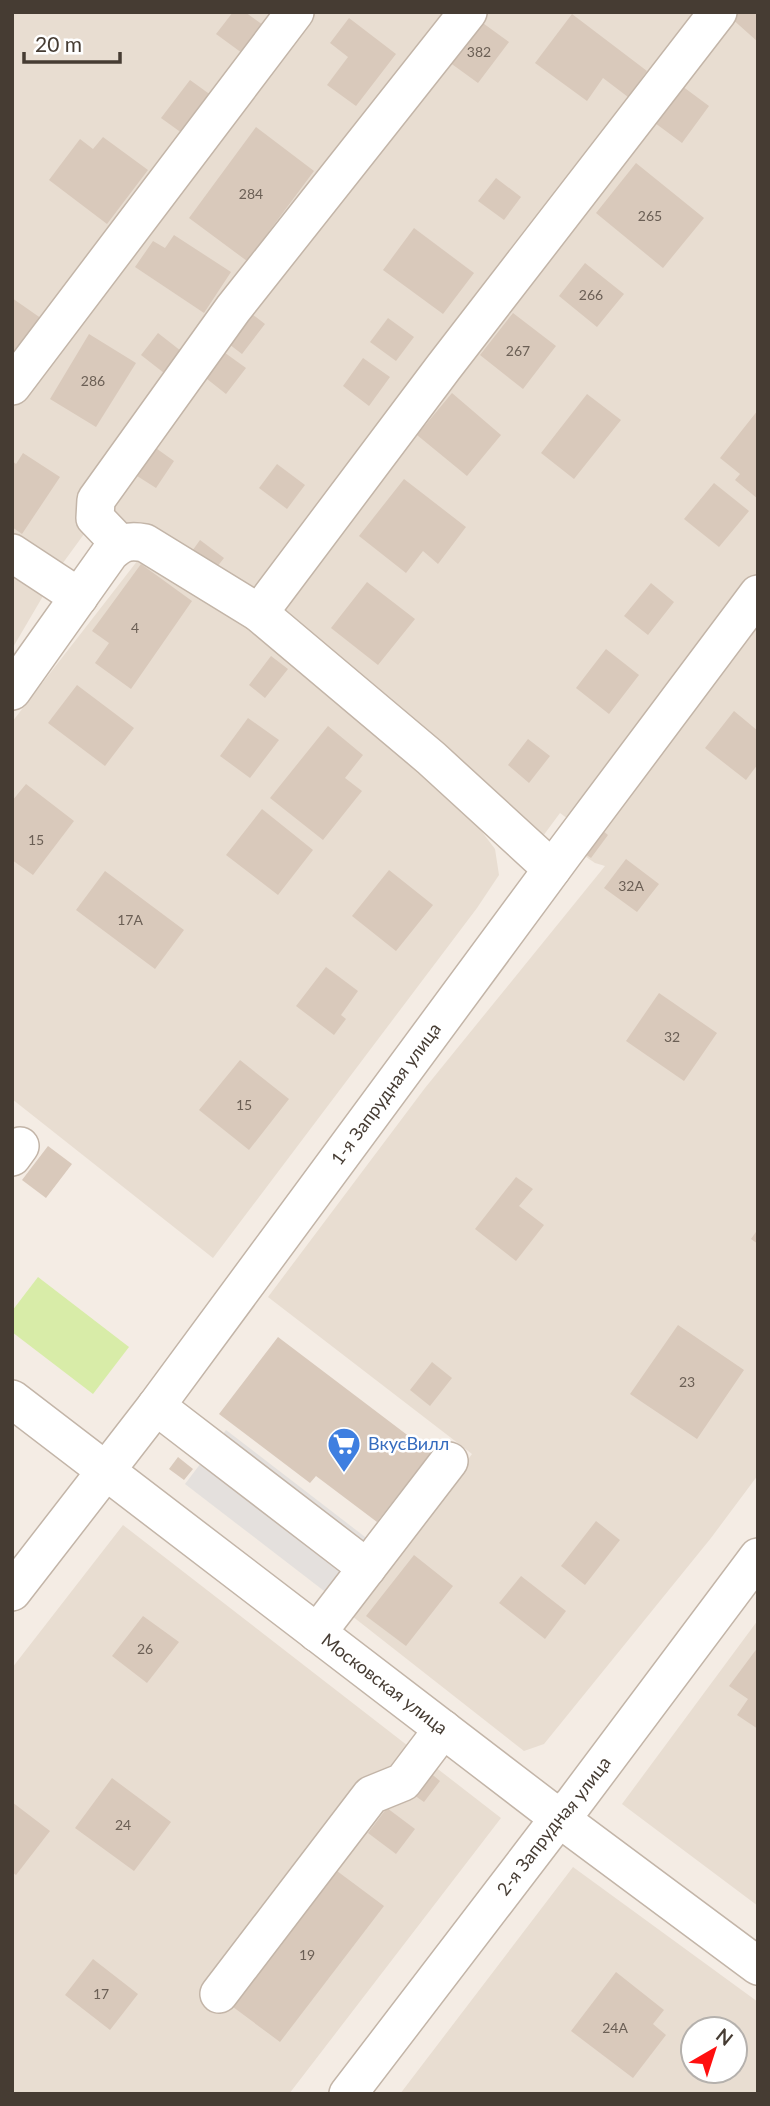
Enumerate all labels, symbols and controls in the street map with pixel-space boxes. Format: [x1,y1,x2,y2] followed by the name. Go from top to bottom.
[24,21,121,65] scale bar
[35,31,82,56] text: 20 m
[467,43,491,60] house number: 382
[239,185,263,202] house number: 284
[638,207,662,224] house number: 265
[579,286,603,303] house number: 266
[506,342,530,359] house number: 267
[81,372,105,389] house number: 286
[131,619,139,636] house number: 4
[28,831,44,848] house number: 15
[618,877,644,894] house number: 32А
[117,911,143,928] house number: 17А
[326,1018,445,1169] street label: 1-я Запрудная улица
[664,1028,680,1045] house number: 32
[236,1096,252,1113] house number: 15
[679,1373,695,1390] house number: 23
[325,1425,363,1474] supermarket icon: ВкусВилл
[368,1432,449,1454] place label: ВкусВилл
[318,1628,452,1739] street label: Московская улица
[137,1640,153,1657] house number: 26
[492,1752,615,1900] street label: 2-я Запрудная улица
[115,1816,131,1833] house number: 24
[299,1946,315,1963] house number: 19
[93,1985,109,2002] house number: 17
[679,2015,749,2085] north arrow
[602,2019,628,2036] house number: 24А
[712,2023,738,2050] text: N

